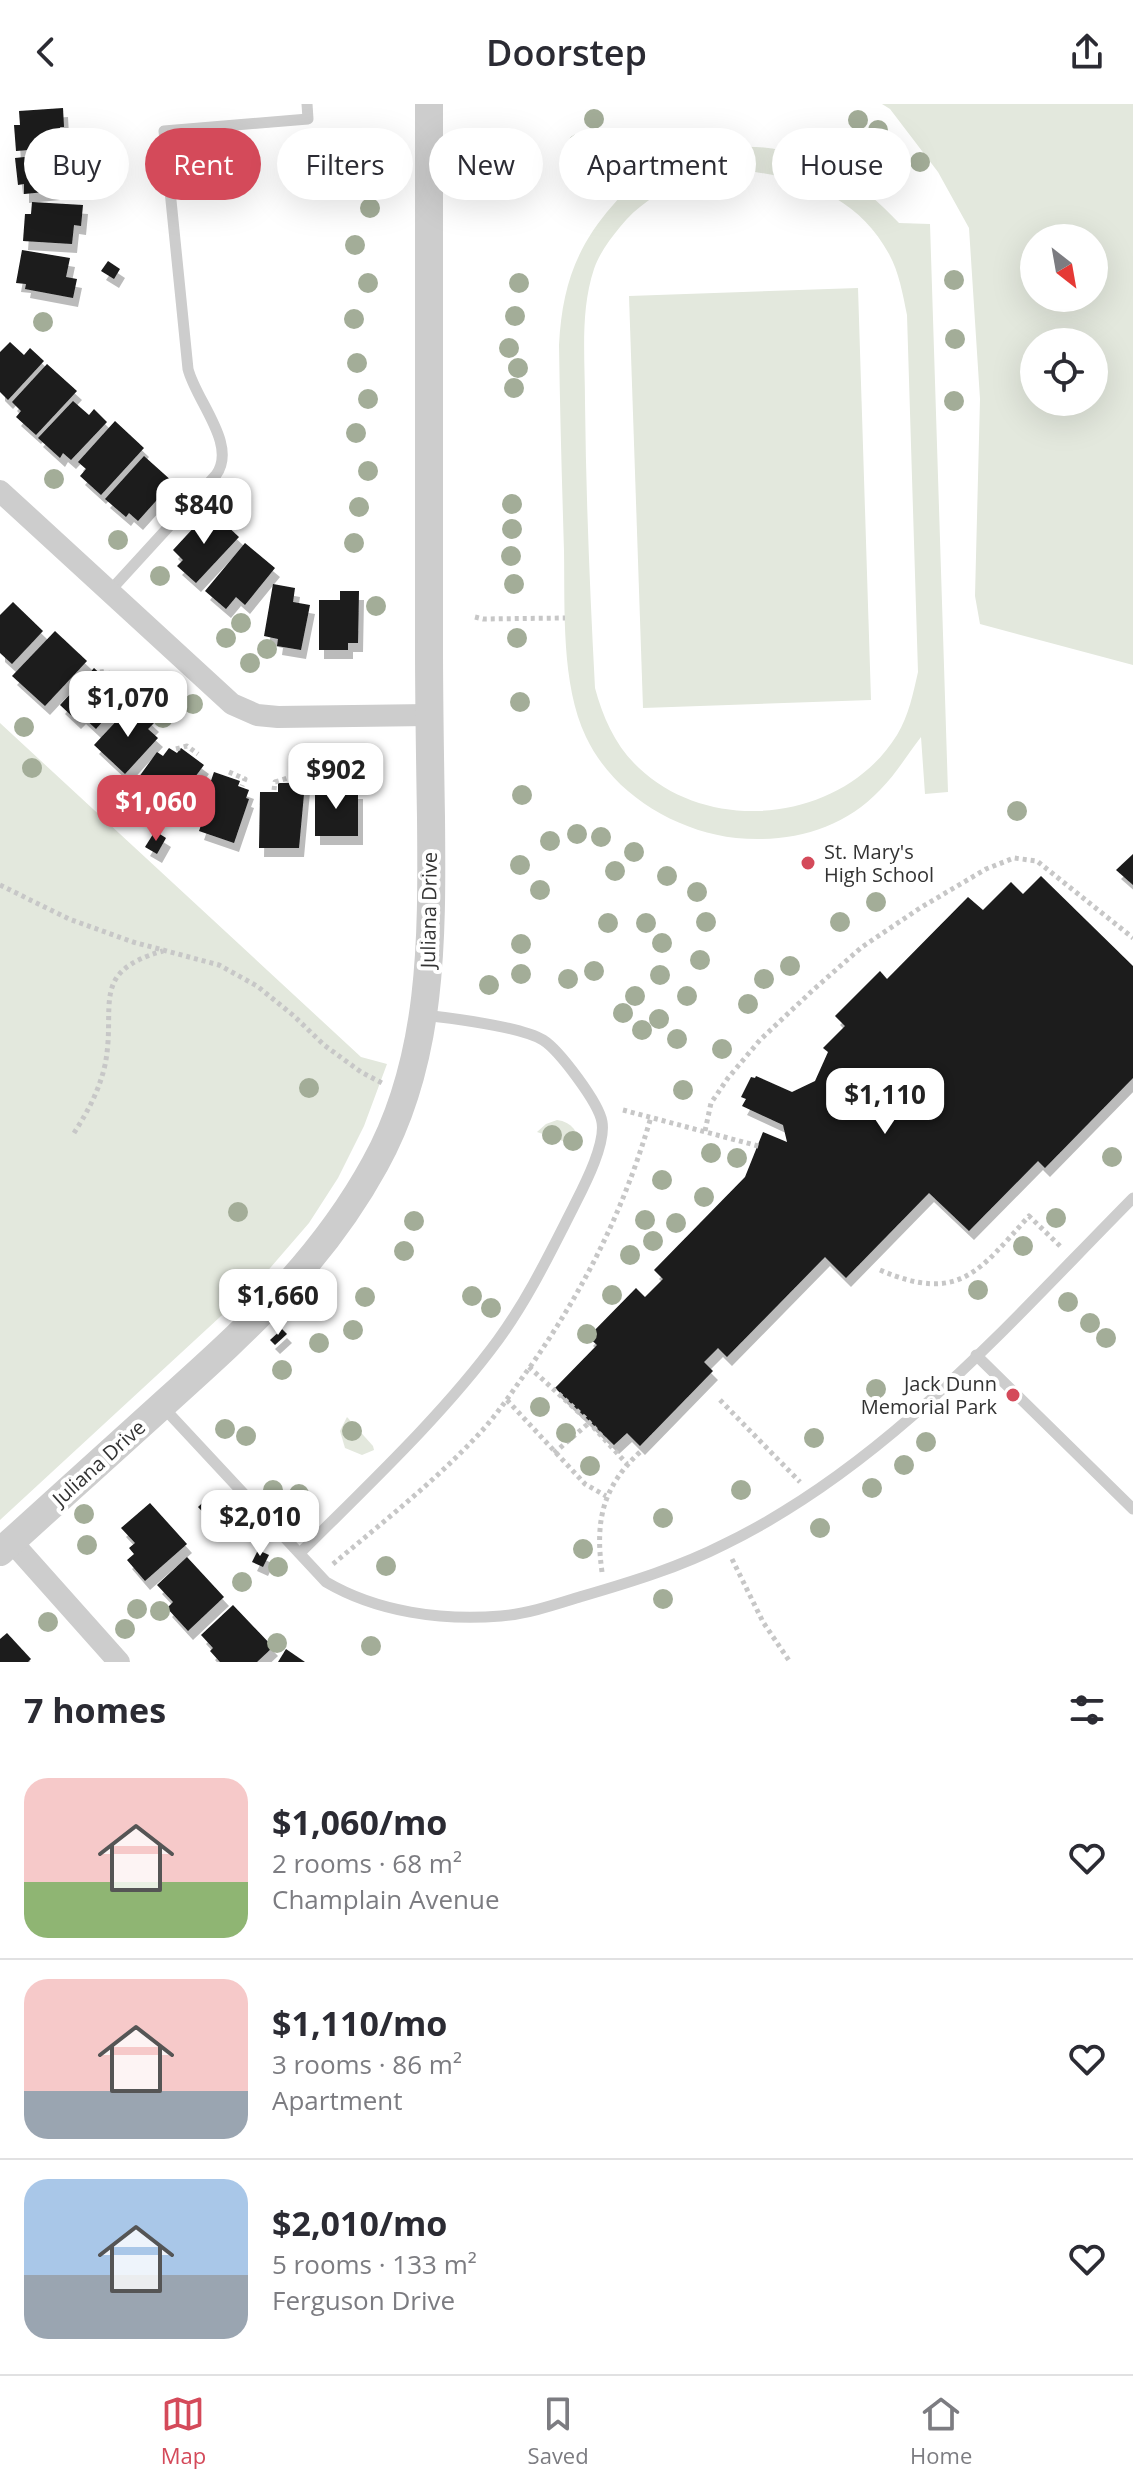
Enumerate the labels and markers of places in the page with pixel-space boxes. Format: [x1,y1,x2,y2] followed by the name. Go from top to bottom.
[157,478,251,546] pin: $840
[63,671,193,739] pin: $1,070
[289,743,383,811] pin: $902
[91,775,221,843] pin: $1,060
[824,838,934,888] place label: St. Mary's High School
[799,854,817,872] marker: St. Mary's High School
[820,1068,950,1136] pin: $1,110
[213,1269,343,1337] pin: $1,660
[861,1370,997,1420] place label: Jack Dunn Memorial Park
[1004,1386,1022,1404] marker: Jack Dunn Memorial Park
[195,1490,325,1558] pin: $2,010

